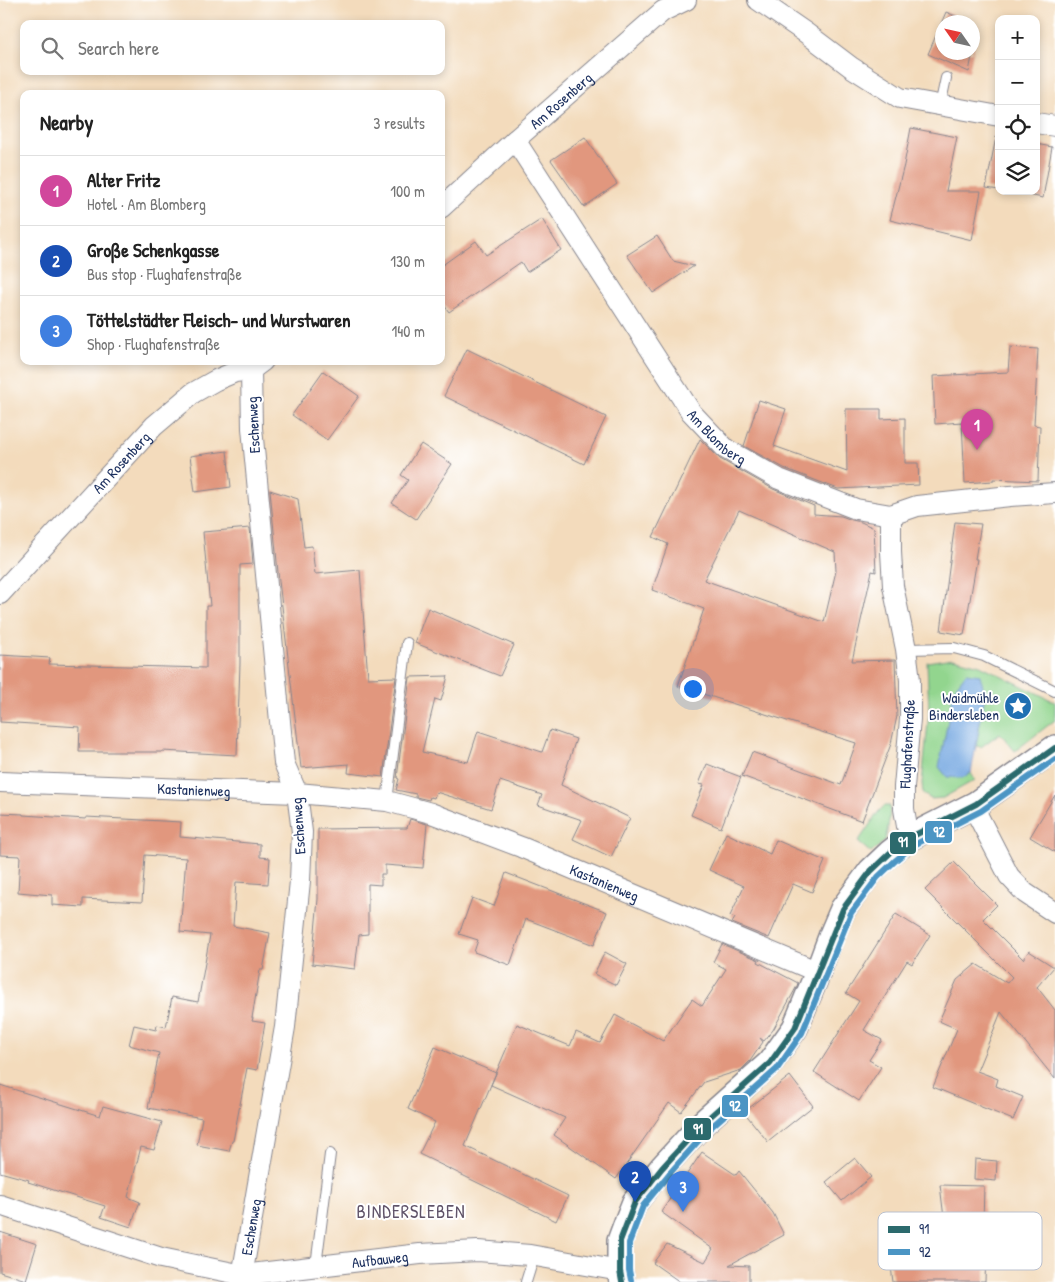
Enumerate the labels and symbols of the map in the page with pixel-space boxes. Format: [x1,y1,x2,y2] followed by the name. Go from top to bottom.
[935,15,980,60] north arrow
[525,67,597,133] street label: Am Rosenberg
[241,396,265,454] street label: Eschenweg
[683,404,750,469] street label: Am Blomberg
[961,409,993,450] pin: 1
[87,426,155,498] street label: Am Rosenberg
[680,676,706,702] your location
[929,687,999,725] place label: Waidmühle Bindersleben
[1003,691,1033,721] place icon: Waidmühle Bindersleben
[894,699,920,790] street label: Flughafenstraße
[157,777,231,801] street label: Kastanienweg
[286,797,310,855] street label: Eschenweg
[924,820,953,844] line badge: 92
[933,822,945,841] text: 92
[889,831,917,855] line badge: 91
[898,832,908,851] text: 91
[567,858,643,906] street label: Kastanienweg
[721,1094,749,1118] line badge: 92
[729,1096,741,1115] text: 92
[683,1117,712,1141] line badge: 91
[693,1119,703,1138] text: 91
[619,1161,651,1202] pin: 2
[667,1171,699,1212] pin: 3
[235,1197,266,1257] street label: Eschenweg
[356,1199,466,1224] district label: BINDERSLEBEN
[878,1212,1042,1270] legend
[919,1219,929,1238] text: 91
[919,1242,931,1261] text: 92
[351,1245,409,1273] street label: Aufbauweg

